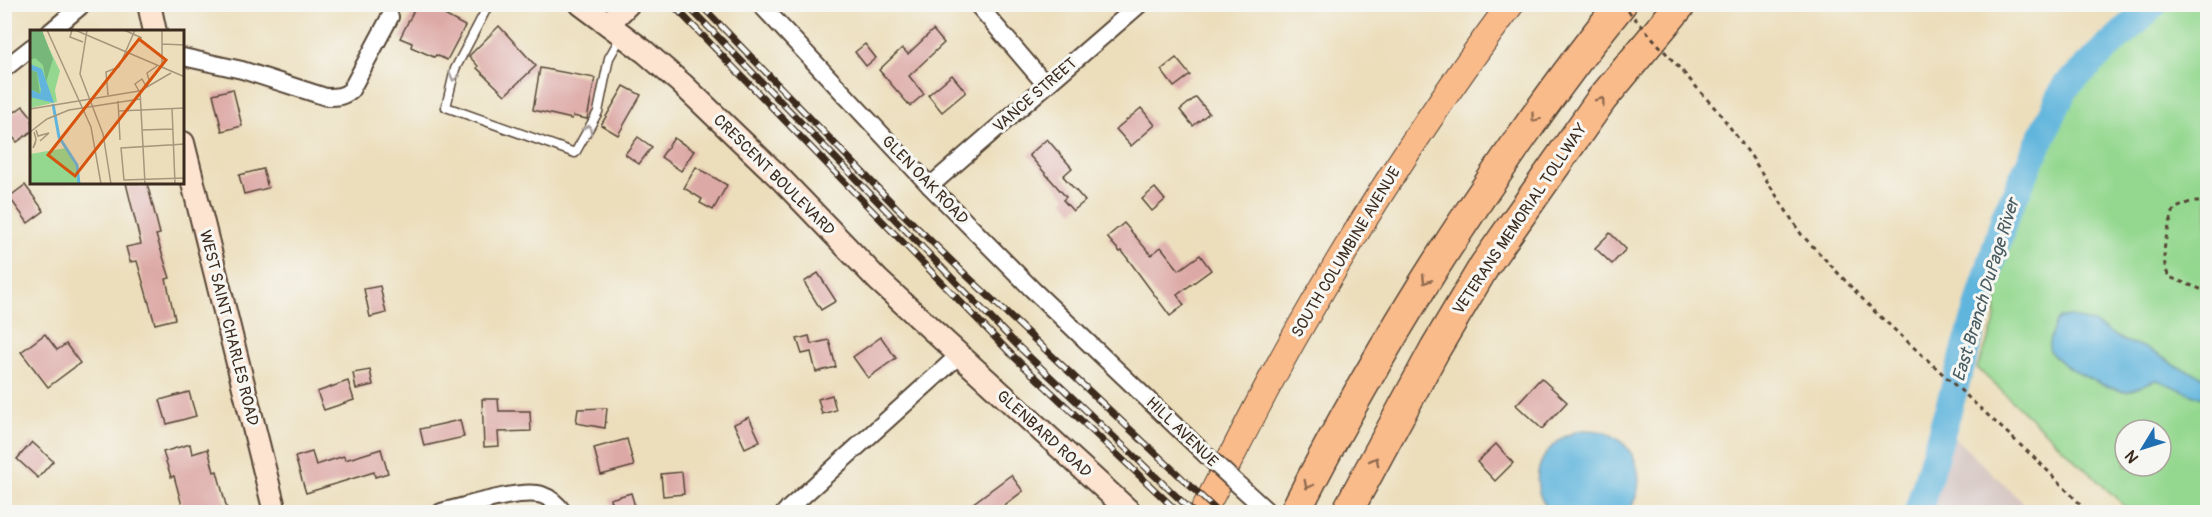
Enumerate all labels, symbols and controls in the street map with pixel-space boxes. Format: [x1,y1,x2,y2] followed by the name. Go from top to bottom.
[30,30,184,184] inset map
[989,53,1081,137] street label: VANCE STREET
[448,72,461,82] one-way arrow
[1594,96,1605,107] one-way arrow
[709,110,839,240] street label: CRESCENT BOULEVARD
[1531,112,1542,123] one-way arrow
[1449,120,1591,318] street label: VETERANS MEMORIAL TOLLWAY
[581,125,592,136] one-way arrow
[877,131,973,229] street label: GLEN OAK ROAD
[1287,163,1405,341] street label: SOUTH COLUMBINE AVENUE
[1947,193,2026,384] water label: East Branch DuPage River
[195,228,263,428] street label: WEST SAINT CHARLES ROAD
[1421,274,1433,284] one-way arrow
[992,386,1096,482] street label: GLENBARD ROAD
[1142,393,1222,471] street label: HILL AVENUE
[2113,418,2173,478] north arrow
[2121,446,2143,467] text: N
[1368,457,1379,467] one-way arrow
[1304,479,1315,490] one-way arrow

